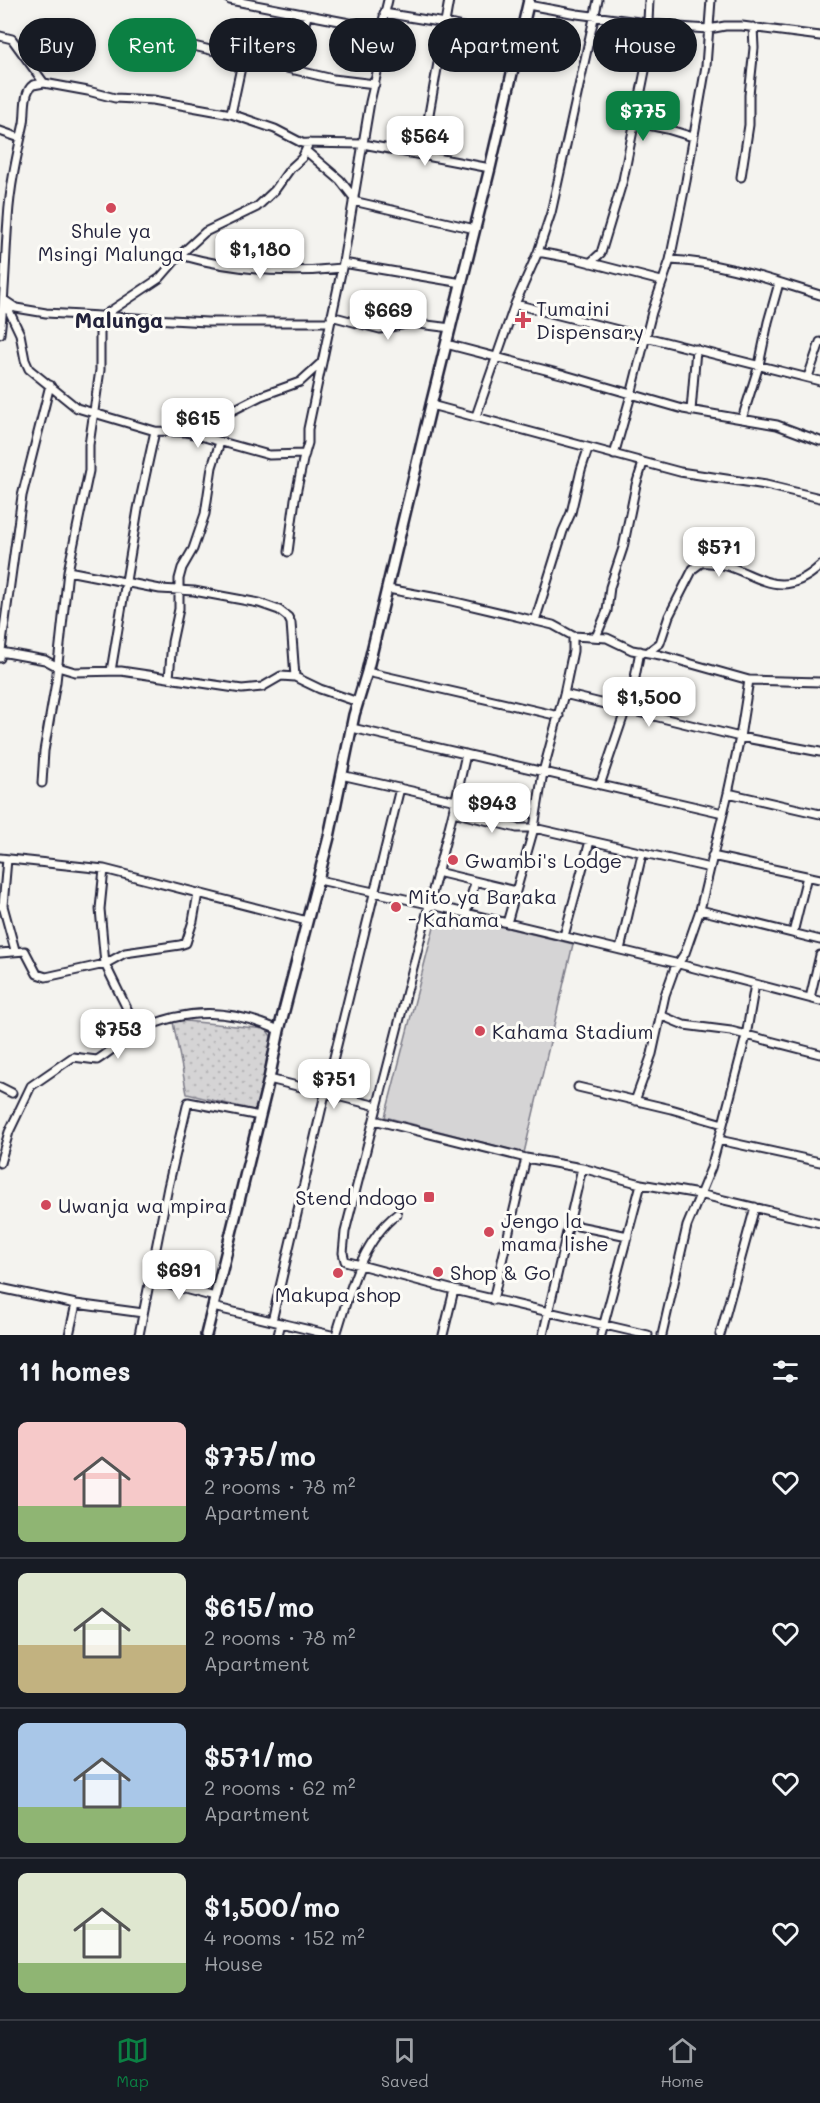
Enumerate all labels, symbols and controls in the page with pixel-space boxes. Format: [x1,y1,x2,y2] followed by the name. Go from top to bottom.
[18,18,96,72] chip: Buy
[108,18,197,72] chip: Rent
[209,18,317,72] chip: Filters
[329,18,416,72] chip: New
[428,18,581,72] chip: Apartment
[593,18,697,72] chip: House
[607,91,679,142] pin: $775
[620,97,666,123] text: $775
[389,116,461,167] pin: $564
[401,122,449,148] text: $564
[104,201,118,215] marker: Shule ya Msingi Malunga
[38,217,184,266] place label: Shule ya Msingi Malunga
[211,229,309,280] pin: $1,180
[229,235,291,261] text: $1,180
[352,290,424,341] pin: $669
[536,295,644,344] place label: Tumaini Dispensary
[364,296,412,322] text: $669
[74,305,164,334] district label: Malunga
[514,311,532,329] marker: Tumaini Dispensary
[162,398,234,449] pin: $615
[176,404,221,430] text: $615
[683,527,755,578] pin: $571
[697,533,741,559] text: $571
[600,677,698,728] pin: $1,500
[617,683,681,709] text: $1,500
[456,783,528,834] pin: $943
[467,789,517,815] text: $943
[465,847,622,873] place label: Gwambi's Lodge
[446,853,460,867] marker: Gwambi's Lodge
[408,883,557,932] place label: Mito ya Baraka - Kahama
[389,900,403,914] marker: Mito ya Baraka - Kahama
[82,1009,154,1060] pin: $753
[94,1015,142,1041] text: $753
[492,1018,653,1044] place label: Kahama Stadium
[473,1024,487,1038] marker: Kahama Stadium
[298,1059,370,1110] pin: $751
[312,1065,356,1091] text: $751
[295,1184,417,1210] place label: Stend ndogo
[422,1190,436,1204] marker: Stend ndogo
[58,1192,227,1218] place label: Uwanja wa mpira
[39,1198,53,1212] marker: Uwanja wa mpira
[501,1207,609,1256] place label: Jengo la mama lishe
[482,1225,496,1239] marker: Jengo la mama lishe
[143,1250,215,1301] pin: $691
[156,1256,202,1282] text: $691
[450,1259,551,1285] place label: Shop & Go
[431,1265,445,1279] marker: Shop & Go
[331,1266,345,1280] marker: Makupa shop
[275,1281,401,1307] place label: Makupa shop
[18,1354,131,1388] text: 11 homes
[769,1355,802,1388] icon: filters
[204,1439,316,1473] text: $775/mo
[66,1446,138,1518] icon: home
[769,1466,802,1499] icon: heart
[204,1473,356,1499] text: 2 rooms · 78 m²
[204,1499,310,1525] text: Apartment
[204,1590,314,1624] text: $615/mo
[66,1597,138,1669] icon: home
[769,1617,802,1650] icon: heart
[204,1624,356,1650] text: 2 rooms · 78 m²
[204,1650,310,1676] text: Apartment
[204,1740,313,1774] text: $571/mo
[66,1747,138,1819] icon: home
[769,1767,802,1800] icon: heart
[204,1774,356,1800] text: 2 rooms · 62 m²
[204,1800,310,1826] text: Apartment
[204,1890,340,1924] text: $1,500/mo
[66,1897,138,1969] icon: home
[769,1917,802,1950] icon: heart
[204,1924,365,1950] text: 4 rooms · 152 m²
[204,1950,263,1976] text: House
[116,2034,149,2091] tab: Map
[381,2034,428,2091] tab: Saved
[660,2034,704,2091] tab: Home

